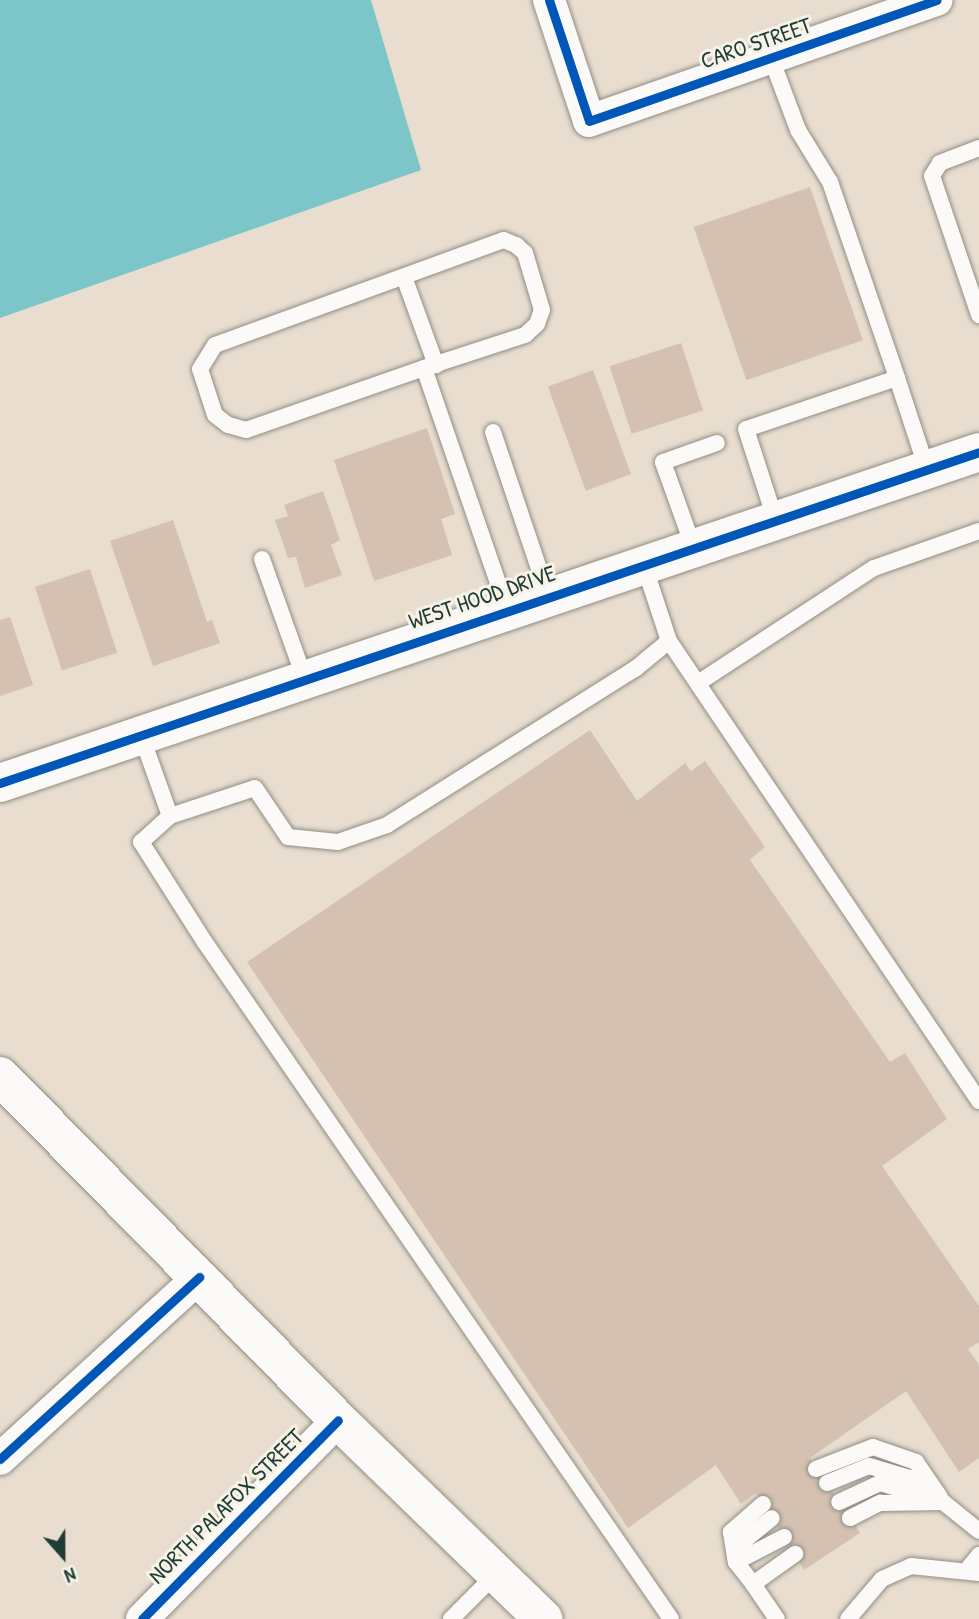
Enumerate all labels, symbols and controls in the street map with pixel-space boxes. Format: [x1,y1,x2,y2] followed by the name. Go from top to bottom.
[697,11,815,75] street label: CARO STREET
[405,559,559,635] street label: WEST HOOD DRIVE
[143,1423,309,1589] street label: NORTH PALAFOX STREET
[28,1521,98,1591] north arrow
[61,1562,80,1590] text: N

